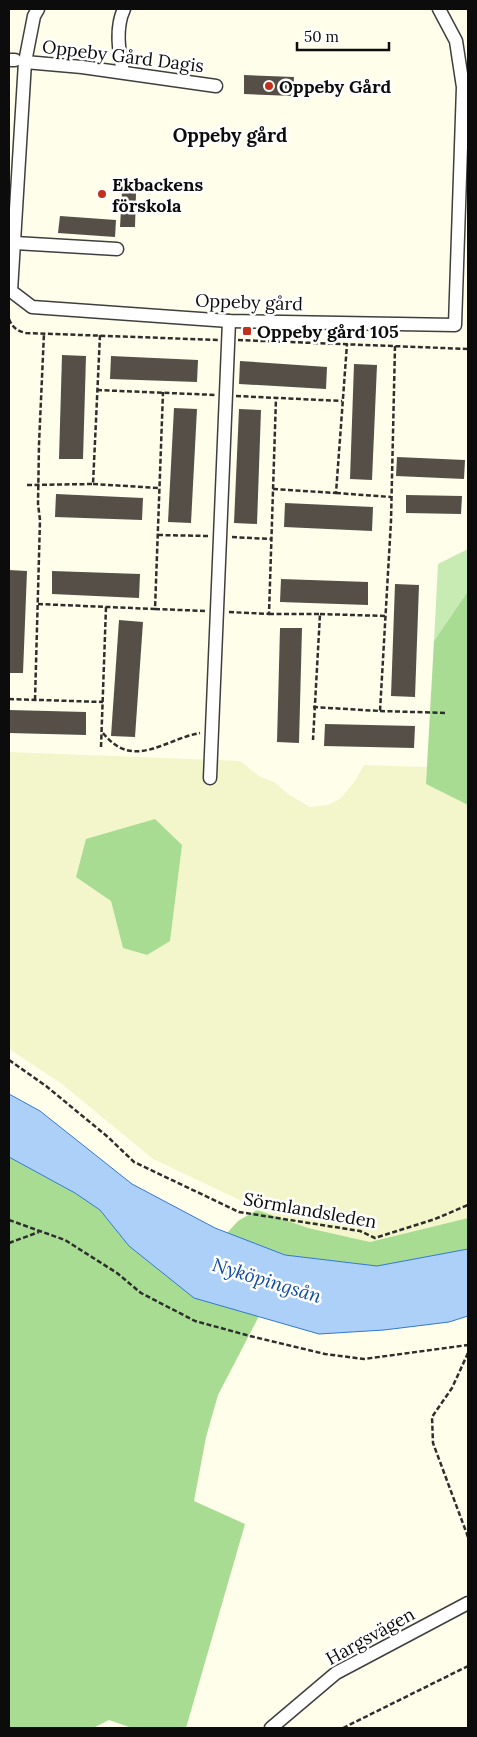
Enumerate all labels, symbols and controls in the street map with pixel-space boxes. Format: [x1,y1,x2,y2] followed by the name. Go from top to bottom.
[297,20,390,52] scale bar
[304,27,339,46] text: 50 m
[41,35,205,77] street label: Oppeby Gård Dagis
[279,75,392,98] place label: Oppeby Gård
[263,80,275,92] marker: Oppeby Gård
[173,123,287,147] district label: Oppeby gård
[112,173,203,217] place label: Ekbackens förskola
[96,188,108,200] marker: Ekbackens förskola
[195,289,303,315] street label: Oppeby gård
[257,320,399,343] place label: Oppeby gård 105
[241,325,253,337] marker: Oppeby gård 105
[242,1187,378,1233] street label: Sörmlandsleden
[210,1252,325,1308] water label: Nyköpingsån
[322,1602,418,1670] street label: Hargsvägen

